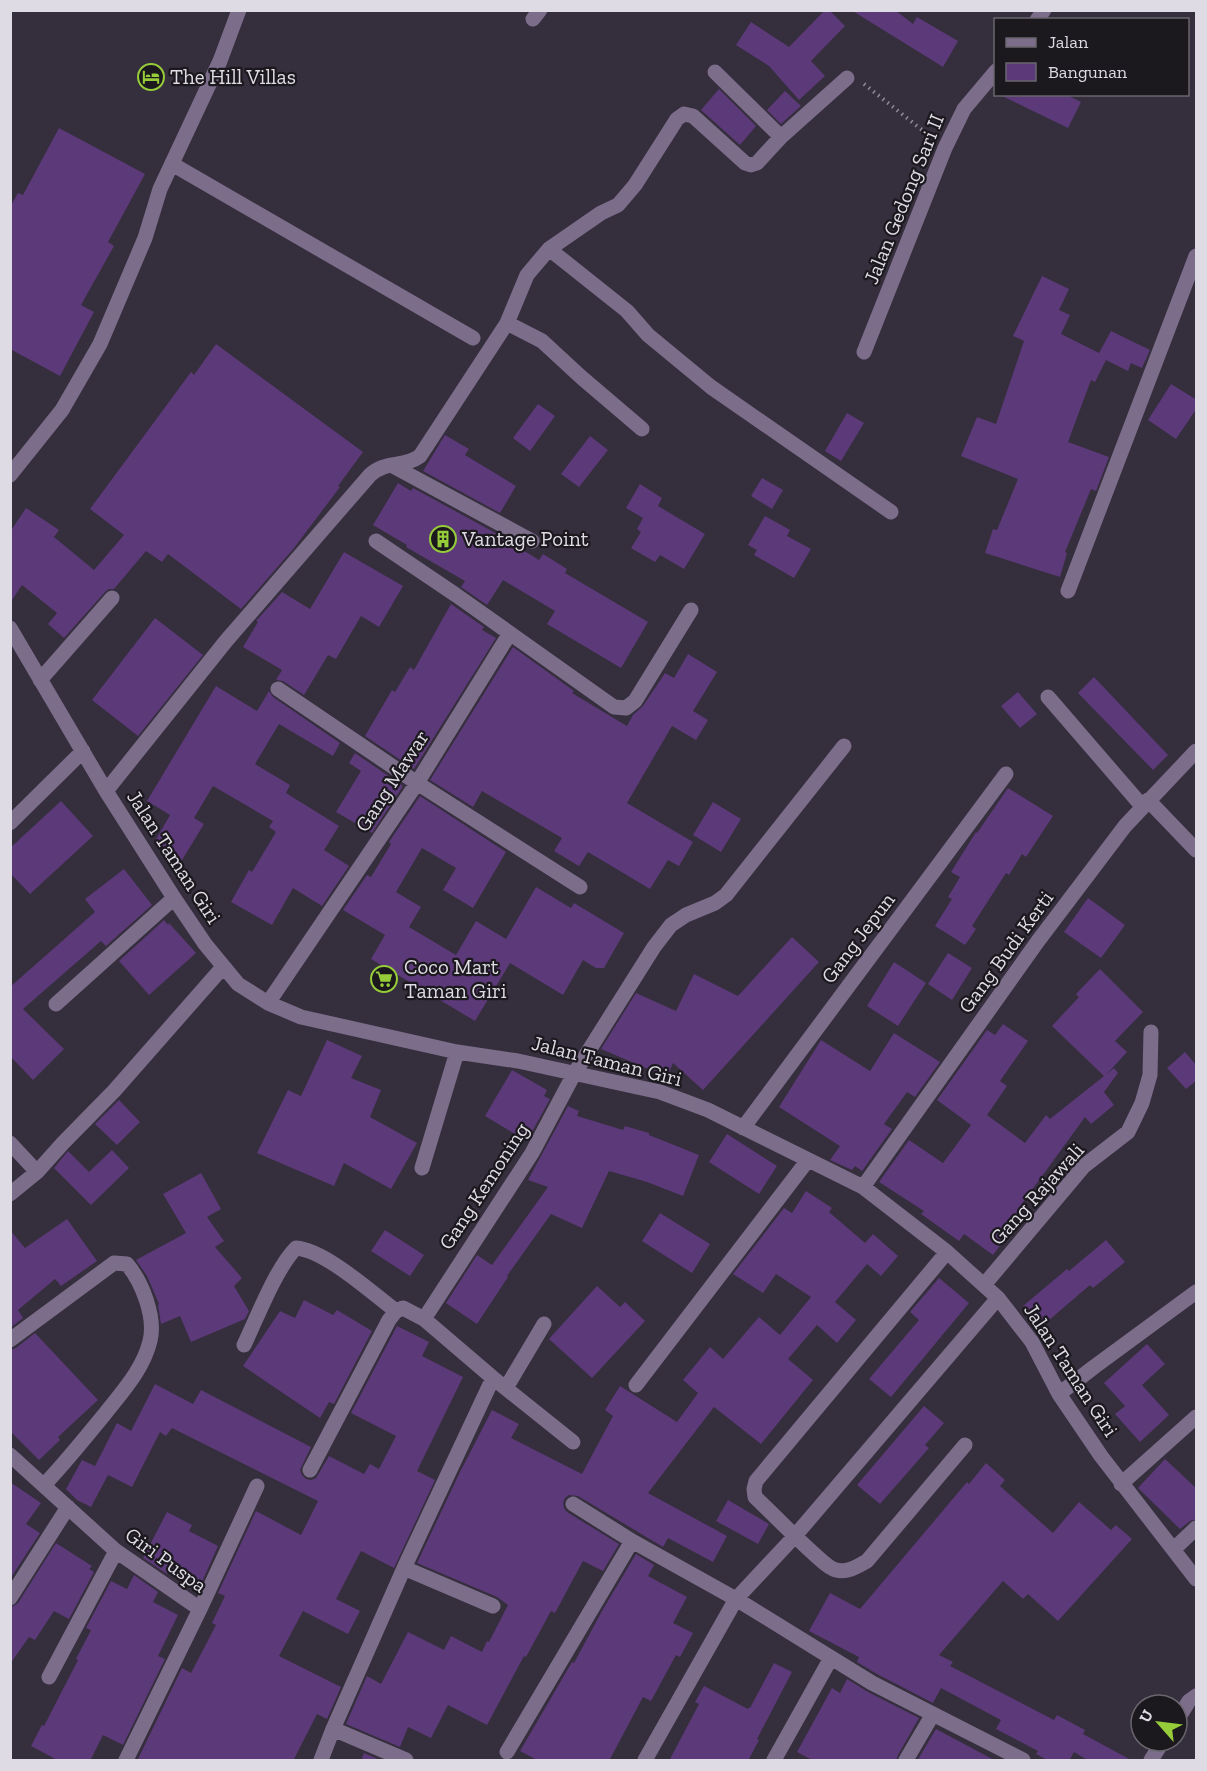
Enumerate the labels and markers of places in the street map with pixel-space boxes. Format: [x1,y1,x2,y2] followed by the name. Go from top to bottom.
[136,62,166,92] hotel icon: The Hill Villas
[170,64,296,89] place label: The Hill Villas
[428,524,458,554] building icon: Vantage Point
[461,526,589,551] place label: Vantage Point
[404,954,507,1003] place label: Coco Mart Taman Giri
[369,964,399,994] supermarket icon: Coco Mart Taman Giri

